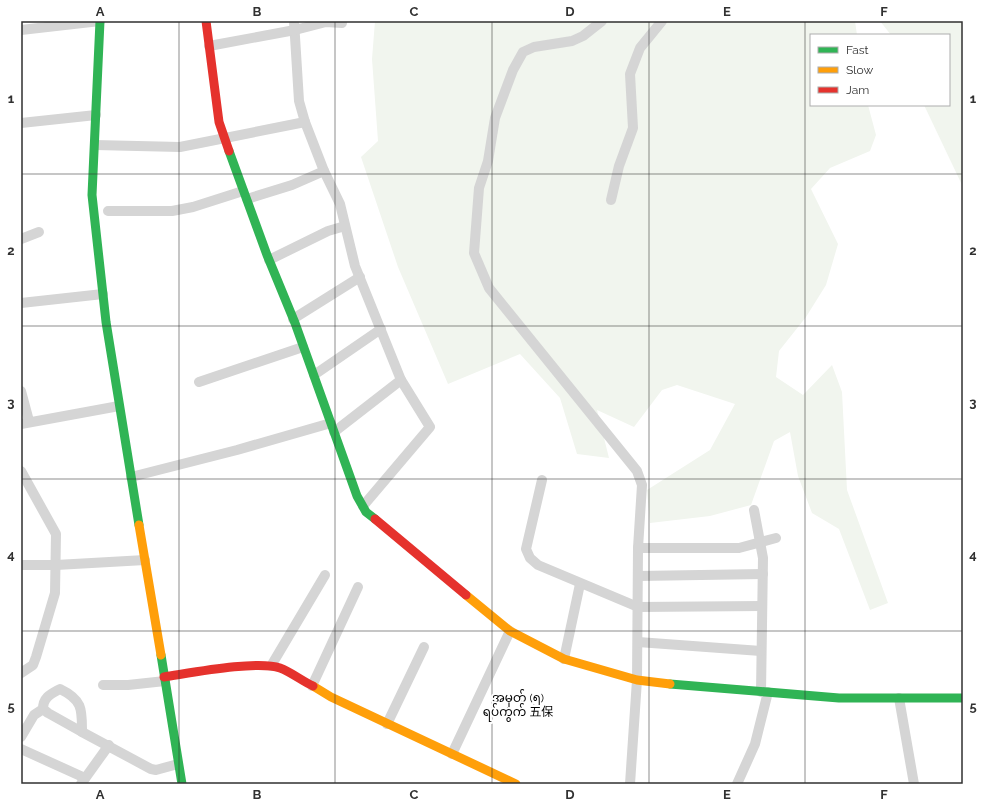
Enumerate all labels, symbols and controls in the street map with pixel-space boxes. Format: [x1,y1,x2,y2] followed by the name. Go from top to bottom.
[96,4,105,19] text: A
[253,4,262,19] text: B
[410,4,419,19] text: C
[565,4,575,19] text: D
[723,4,731,19] text: E
[880,4,888,19] text: F
[810,34,950,106] legend
[846,43,869,57] text: Fast
[846,63,873,77] text: Slow
[846,83,869,97] text: Jam
[8,91,15,106] text: 1
[970,91,977,106] text: 1
[7,243,15,258] text: 2
[969,243,977,258] text: 2
[7,395,15,410] text: 3
[969,395,977,410] text: 3
[7,547,15,562] text: 4
[969,547,977,562] text: 4
[483,689,553,722] district label: အမှတ် (၅) ရပ်ကွက် 五保
[7,699,15,714] text: 5
[969,699,977,714] text: 5
[96,787,105,802] text: A
[253,787,262,802] text: B
[410,787,419,802] text: C
[565,787,575,802] text: D
[723,787,731,802] text: E
[880,787,888,802] text: F

